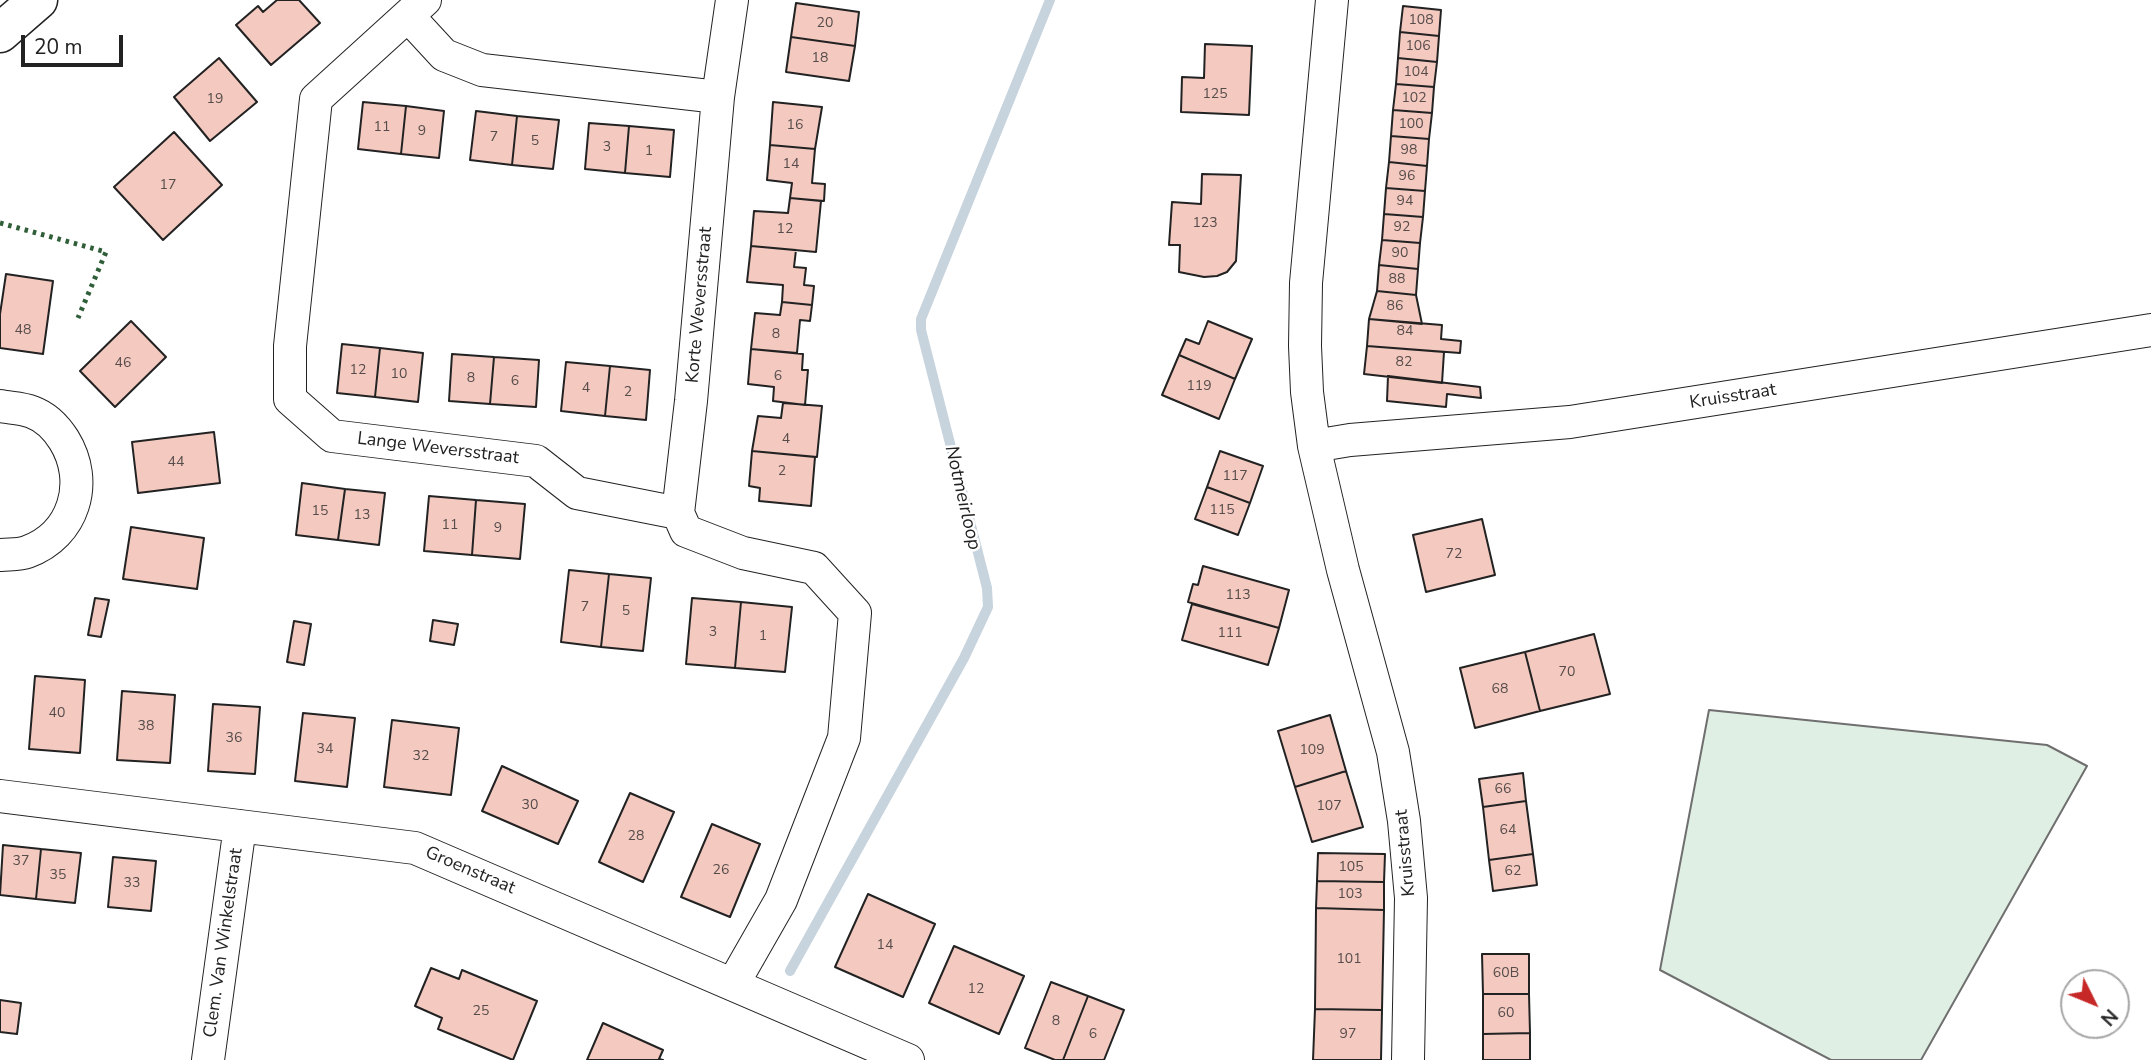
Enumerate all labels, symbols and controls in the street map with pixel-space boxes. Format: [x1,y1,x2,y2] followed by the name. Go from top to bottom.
[1408,13,1434,29] house number: 108
[817,16,833,32] house number: 20
[24,21,126,65] scale bar
[34,33,83,61] text: 20 m
[1405,39,1431,55] house number: 106
[812,51,828,67] house number: 18
[1403,65,1429,81] house number: 104
[1202,87,1228,103] house number: 125
[1401,91,1427,107] house number: 102
[207,92,223,108] house number: 19
[1398,117,1424,133] house number: 100
[787,118,803,134] house number: 16
[374,120,390,136] house number: 11
[418,124,426,140] house number: 9
[490,130,498,146] house number: 7
[531,134,539,150] house number: 5
[603,140,611,156] house number: 3
[1401,143,1417,159] house number: 98
[645,144,653,160] house number: 1
[783,157,799,173] house number: 14
[1399,169,1415,185] house number: 96
[160,178,176,194] house number: 17
[1397,194,1413,210] house number: 94
[1192,216,1218,232] house number: 123
[1394,220,1410,236] house number: 92
[777,222,793,238] house number: 12
[682,226,718,384] street label: Korte Weversstraat
[1392,246,1408,262] house number: 90
[1389,272,1405,288] house number: 88
[1387,299,1403,315] house number: 86
[15,323,31,339] house number: 48
[1397,324,1413,340] house number: 84
[772,327,780,343] house number: 8
[1396,355,1412,371] house number: 82
[115,356,131,372] house number: 46
[350,363,366,379] house number: 12
[391,367,407,383] house number: 10
[774,369,782,385] house number: 6
[467,371,475,387] house number: 8
[511,374,519,390] house number: 6
[1186,379,1212,395] house number: 119
[1688,380,1778,414] street label: Kruisstraat
[582,381,590,397] house number: 4
[624,385,632,401] house number: 2
[356,428,520,470] street label: Lange Weversstraat
[782,432,790,448] house number: 4
[939,444,985,552] water label: Notmeirloop
[168,455,184,471] house number: 44
[778,464,786,480] house number: 2
[1222,469,1248,485] house number: 117
[1209,503,1235,519] house number: 115
[312,504,328,520] house number: 15
[354,508,370,524] house number: 13
[442,518,458,534] house number: 11
[494,521,502,537] house number: 9
[1446,547,1462,563] house number: 72
[1225,588,1251,604] house number: 113
[581,600,589,616] house number: 7
[622,604,630,620] house number: 5
[709,625,717,641] house number: 3
[1217,626,1243,642] house number: 111
[759,629,767,645] house number: 1
[1559,665,1575,681] house number: 70
[1492,682,1508,698] house number: 68
[49,706,65,722] house number: 40
[138,719,154,735] house number: 38
[226,731,242,747] house number: 36
[317,742,333,758] house number: 34
[1299,743,1325,759] house number: 109
[413,749,429,765] house number: 32
[1495,782,1511,798] house number: 66
[522,798,538,814] house number: 30
[1316,799,1342,815] house number: 107
[1391,809,1421,897] street label: Kruisstraat
[1500,823,1516,839] house number: 64
[628,829,644,845] house number: 28
[422,842,518,900] street label: Groenstraat
[200,847,248,1039] street label: Clem. Van Winkelstraat
[13,854,29,870] house number: 37
[1338,860,1364,876] house number: 105
[713,863,729,879] house number: 26
[1505,864,1521,880] house number: 62
[50,868,66,884] house number: 35
[124,876,140,892] house number: 33
[1337,887,1363,903] house number: 103
[877,938,893,954] house number: 14
[1336,952,1362,968] house number: 101
[1493,966,1519,982] house number: 60B
[2060,969,2130,1039] north arrow
[968,982,984,998] house number: 12
[2095,1003,2123,1031] text: N
[473,1004,489,1020] house number: 25
[1498,1006,1514,1022] house number: 60
[1052,1014,1060,1030] house number: 8
[1089,1027,1097,1043] house number: 6
[1340,1027,1356,1043] house number: 97

